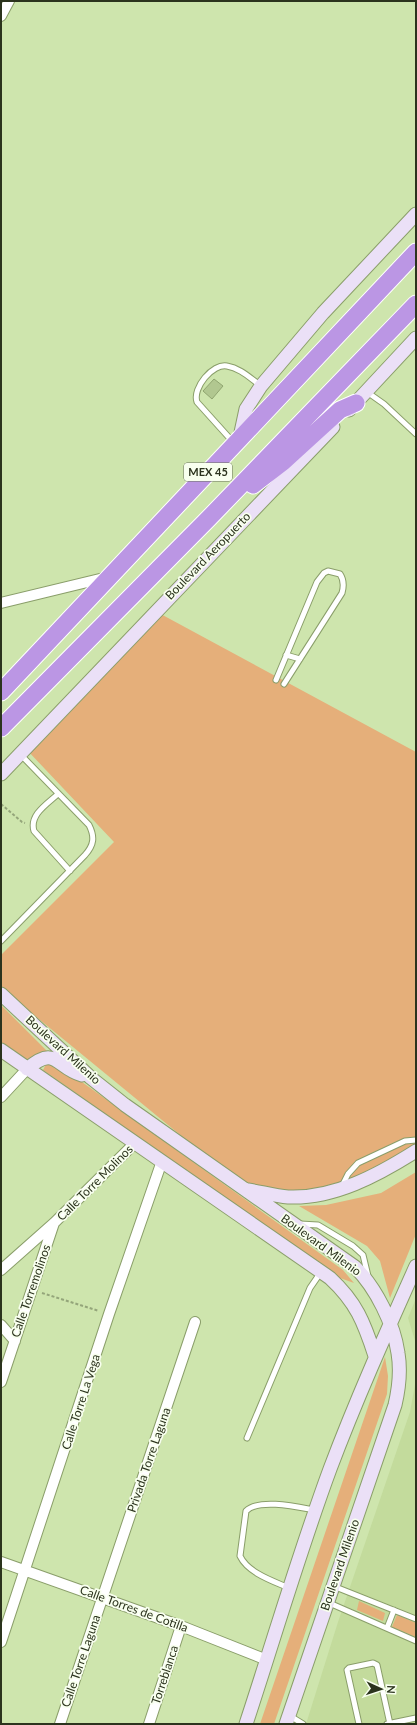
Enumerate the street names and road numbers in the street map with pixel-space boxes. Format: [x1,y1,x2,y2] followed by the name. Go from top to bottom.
[184,463,232,481] road number: MEX 45
[162,509,254,603] street label: Boulevard Aeropuerto
[23,1012,104,1087] street label: Boulevard Milenio
[54,1142,136,1224] street label: Calle Torre Molinos
[278,1210,365,1279] street label: Boulevard Milenio
[8,1243,53,1339] street label: Calle Torremolinos
[58,1352,103,1452] street label: Calle Torre La Vega
[124,1405,174,1514] street label: Privada Torre Laguna
[317,1517,362,1612] street label: Boulevard Milenio
[78,1582,190,1635] street label: Calle Torres de Cotilla
[58,1613,103,1709] street label: Calle Torre Laguna
[148,1643,181,1706] street label: Torreblanca

